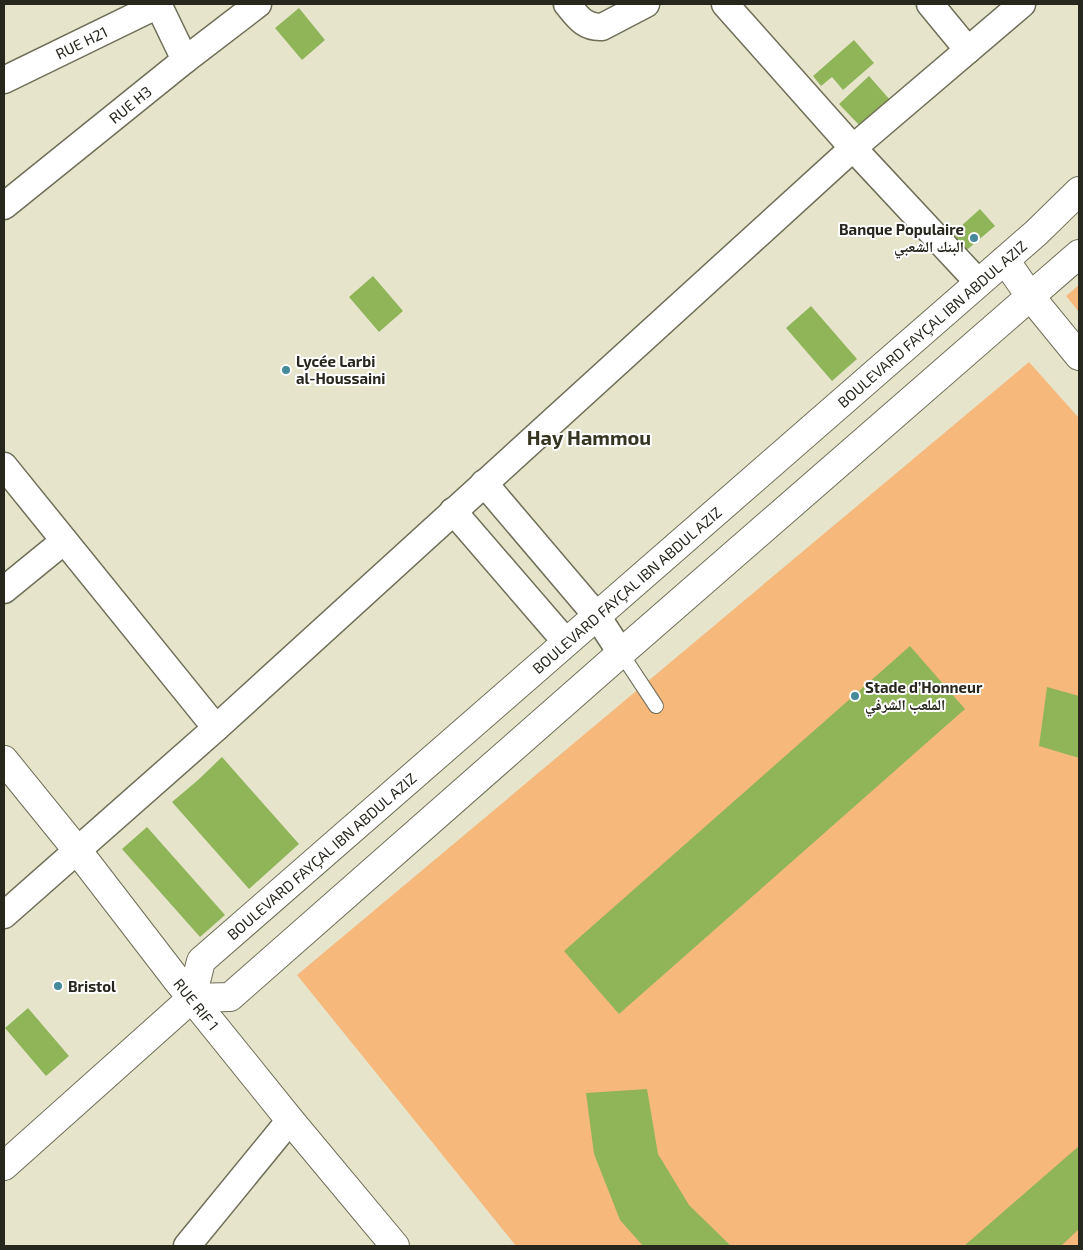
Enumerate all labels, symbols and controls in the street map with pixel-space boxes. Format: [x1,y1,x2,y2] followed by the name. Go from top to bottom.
[52,22,110,63] street label: RUE H21
[105,82,155,127] street label: RUE H3
[839,220,964,259] place label: Banque Populaire البنك الشعبي
[968,232,980,244] marker: Banque Populaire البنك الشعبي
[834,236,1030,411] street label: BOULEVARD FAYÇAL IBN ABDUL AZIZ
[296,352,385,387] place label: Lycée Larbi al-Houssaini
[280,364,292,376] marker: Lycée Larbi al-Houssaini
[527,425,651,450] district label: Hay Hammou
[528,503,725,677] street label: BOULEVARD FAYÇAL IBN ABDUL AZIZ
[865,678,983,717] place label: Stade d’Honneur الملعب الشرفي
[849,690,861,702] marker: Stade d’Honneur الملعب الشرفي
[223,769,420,943] street label: BOULEVARD FAYÇAL IBN ABDUL AZIZ
[170,975,223,1034] street label: RUE RIF 1
[68,977,116,995] place label: Bristol
[52,980,64,992] marker: Bristol

